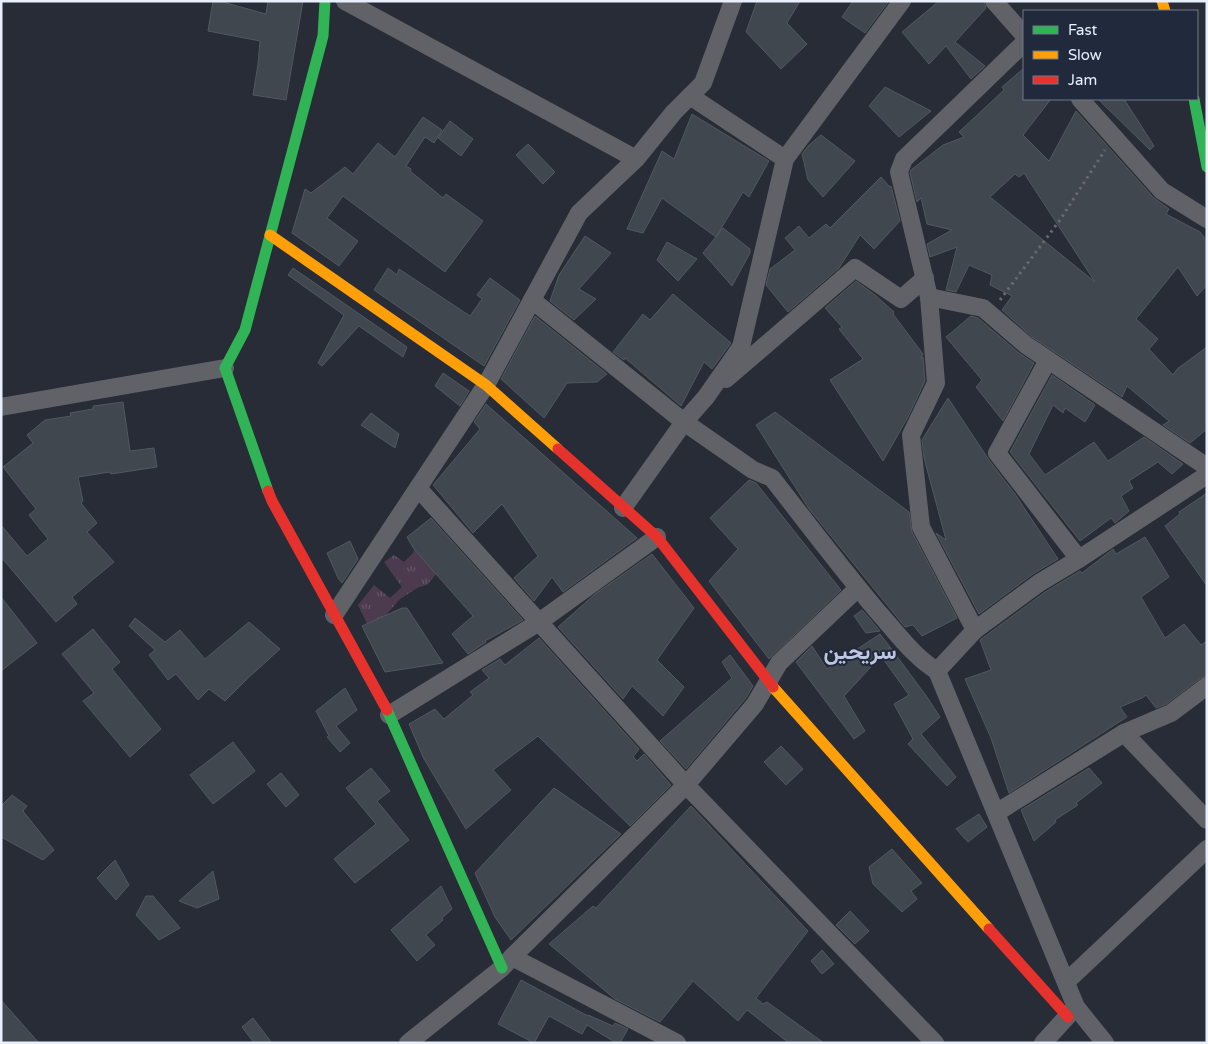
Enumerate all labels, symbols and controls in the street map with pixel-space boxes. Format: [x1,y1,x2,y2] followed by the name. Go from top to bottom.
[1023,10,1198,100] legend
[1068,21,1098,39] text: Fast
[1068,46,1102,64] text: Slow
[1068,71,1097,89] text: Jam
[823,639,897,665] district label: سريحين

